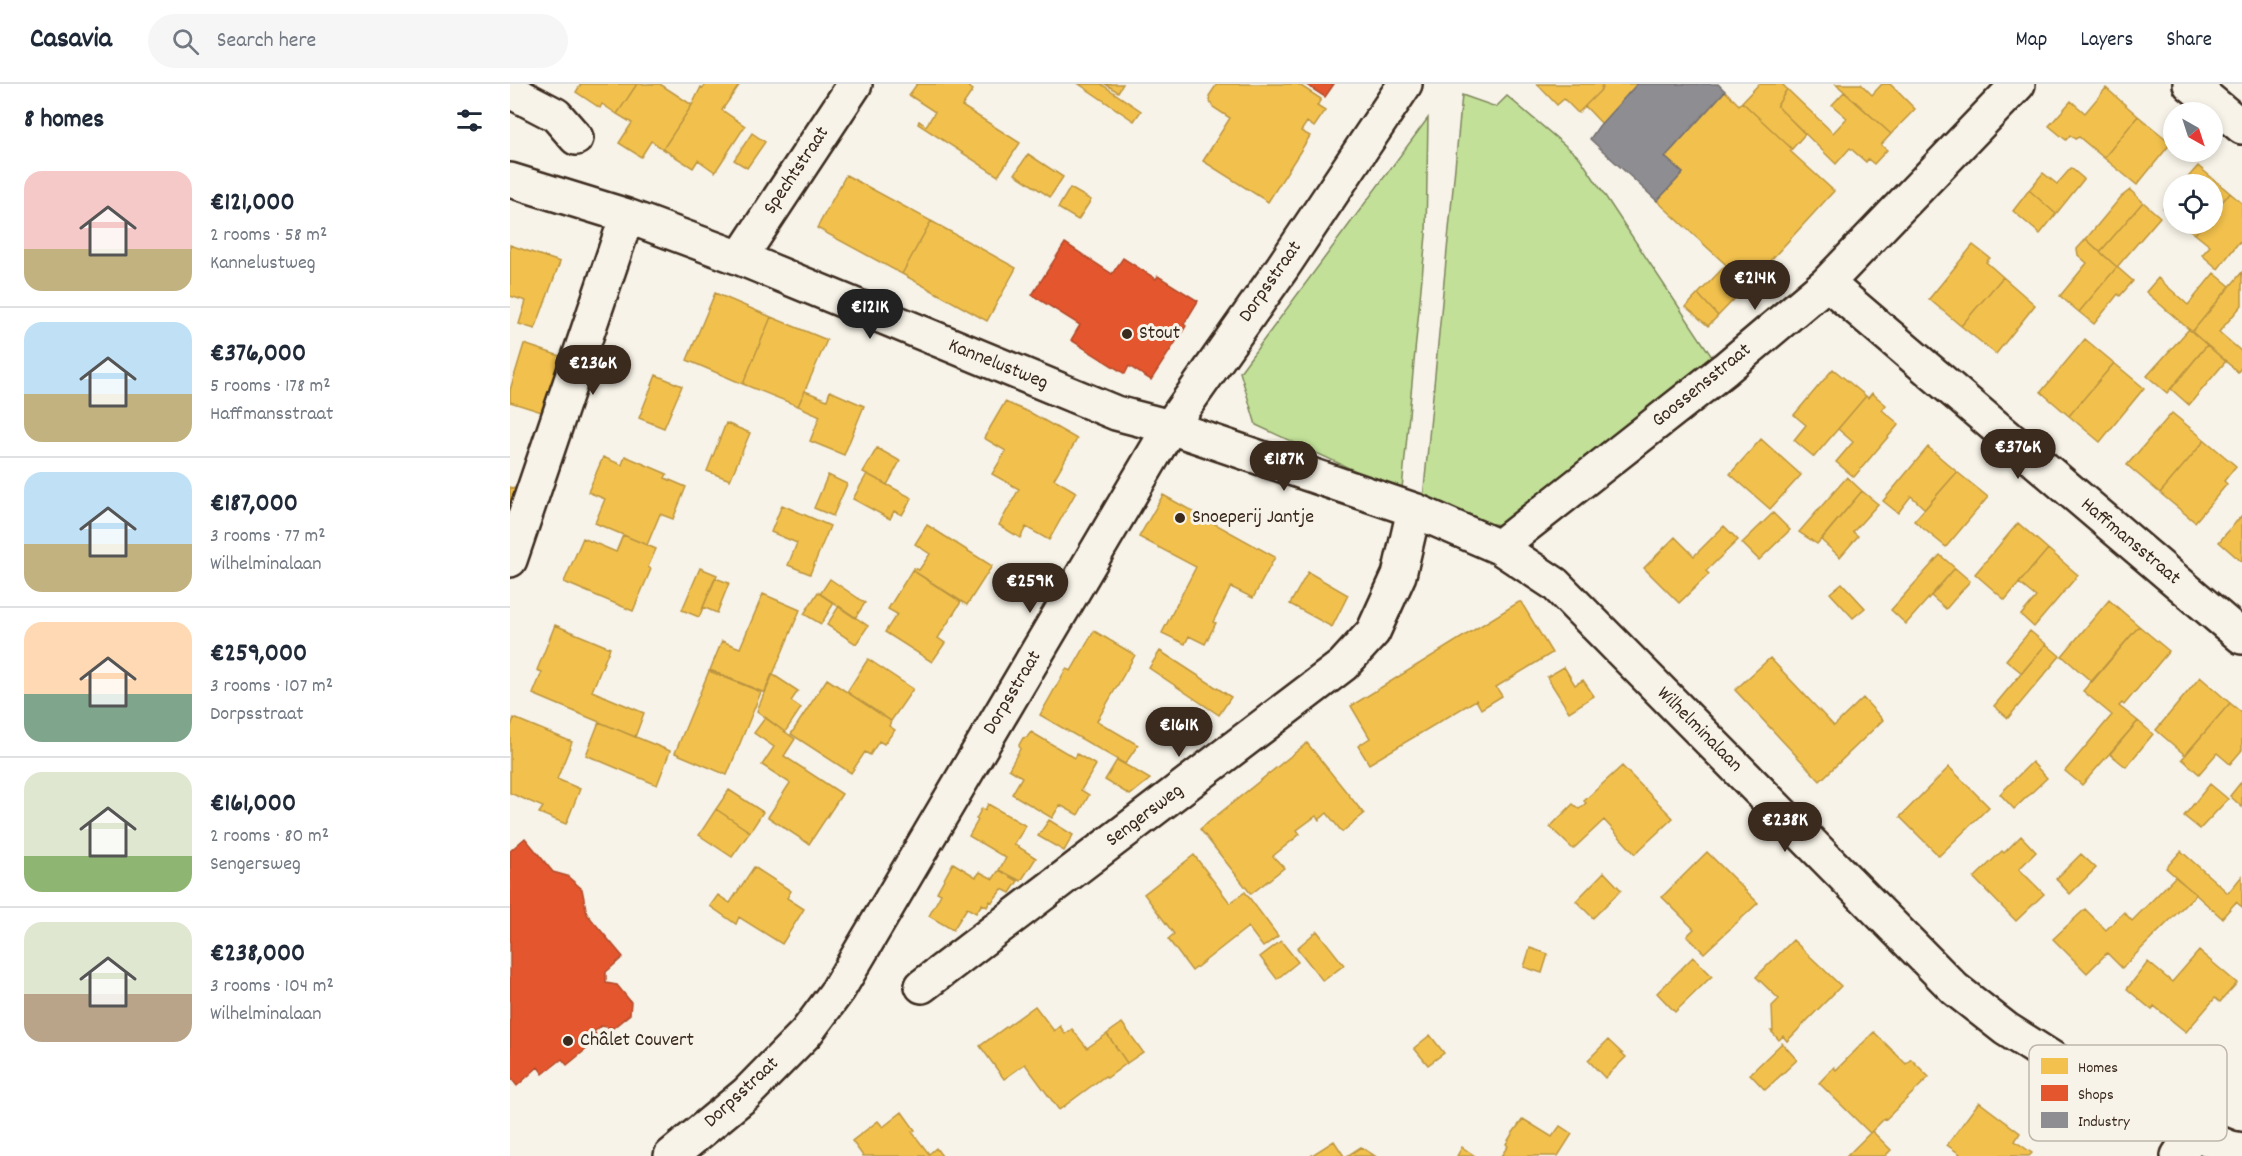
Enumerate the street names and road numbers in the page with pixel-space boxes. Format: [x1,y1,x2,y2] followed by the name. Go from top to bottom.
[757,121,837,221] street label: Spechtstraat
[1233,236,1309,328] street label: Dorpsstraat
[944,332,1052,398] street label: Kannelustweg
[1646,337,1758,435] street label: Goossensstraat
[2074,492,2186,592] street label: Haffmansstraat
[977,646,1049,740] street label: Dorpsstraat
[1650,681,1748,779] street label: Wilhelminalaan
[1100,778,1190,854] street label: Sengersweg
[698,1051,786,1135] street label: Dorpsstraat

